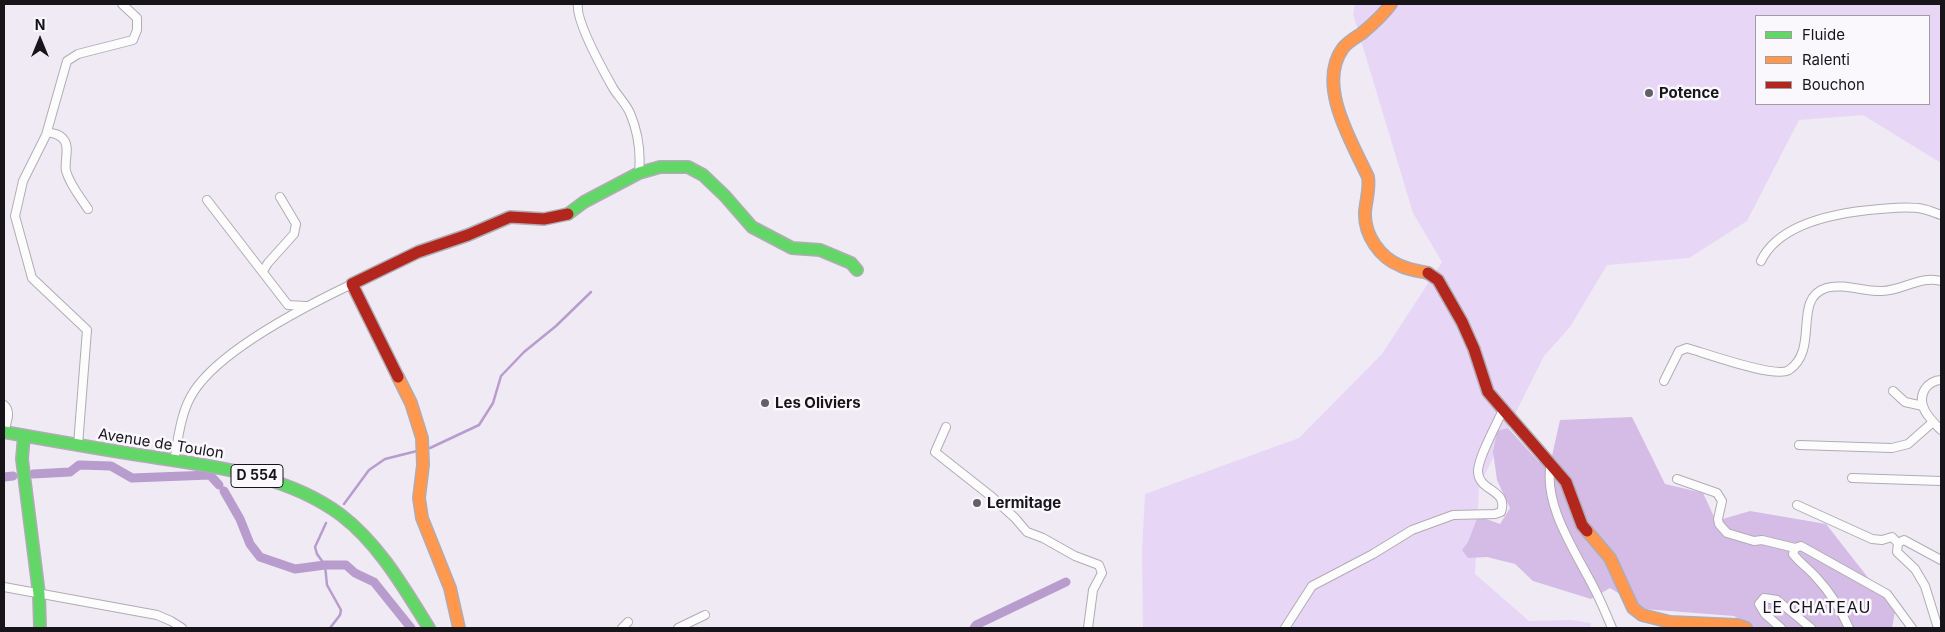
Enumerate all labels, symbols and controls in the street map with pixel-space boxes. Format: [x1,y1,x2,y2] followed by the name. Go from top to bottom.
[15,15,65,65] north arrow
[1755,15,1930,105] legend
[35,16,45,33] text: N
[1802,25,1845,44] text: Fluide
[1802,50,1850,69] text: Ralenti
[1802,75,1865,94] text: Bouchon
[1659,84,1719,102] place label: Potence
[1643,87,1655,99] marker: Potence
[775,394,861,412] place label: Les Oliviers
[759,397,771,409] marker: Les Oliviers
[97,425,225,463] street label: Avenue de Toulon
[231,464,283,488] road number: D 554
[987,494,1061,512] place label: Lermitage
[971,497,983,509] marker: Lermitage
[1761,598,1873,618] district label: LE CHATEAU

